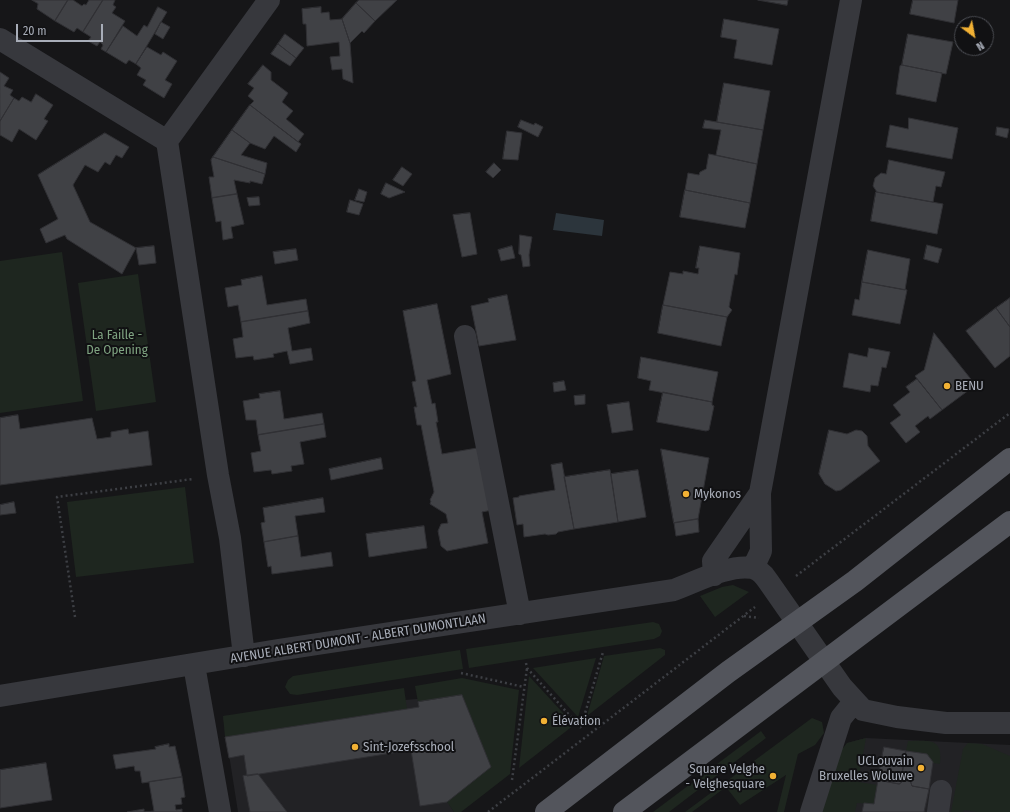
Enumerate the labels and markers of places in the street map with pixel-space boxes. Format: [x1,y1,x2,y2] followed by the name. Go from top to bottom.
[955,378,984,394] place label: BENU
[942,381,952,391] marker: BENU
[694,486,741,502] place label: Mykonos
[681,489,691,499] marker: Mykonos
[552,713,601,729] place label: Élévation
[539,716,549,726] marker: Élévation
[363,739,454,755] place label: Sint-Jozefsschool
[350,742,360,752] marker: Sint-Jozefsschool
[819,753,913,784] place label: UCLouvain Bruxelles Woluwe
[685,761,765,792] place label: Square Velghe - Velghesquare
[916,763,926,773] marker: UCLouvain Bruxelles Woluwe
[768,771,778,781] marker: Square Velghe - Velghesquare

